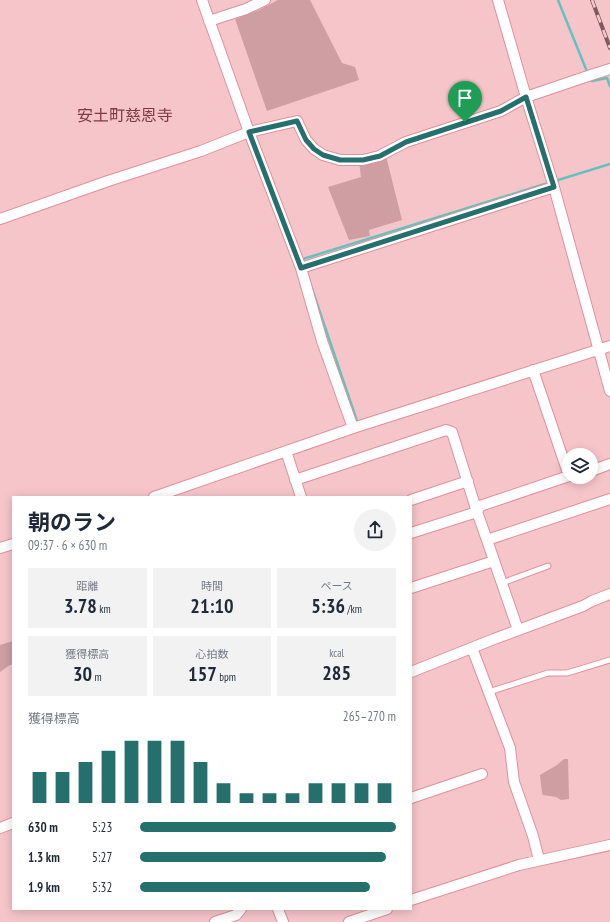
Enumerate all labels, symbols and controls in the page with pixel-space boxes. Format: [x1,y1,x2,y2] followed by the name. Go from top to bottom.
[448,81,482,122] pin
[454,87,476,109] icon: arrive
[77,105,173,125] district label: 安土町慈恩寺
[562,448,598,484] map controls
[562,448,598,484] button: layers
[28,508,116,536] text: 朝のラン
[354,509,396,551] button: share
[28,537,107,554] text: 09:37 · 6 × 630 m
[76,579,98,593] text: 距離
[201,579,223,593] text: 時間
[320,579,353,593] text: ペース
[64,593,97,619] text: 3.78
[190,593,234,619] text: 21:10
[311,593,345,619] text: 5:36
[97,602,111,616] text: km
[345,602,362,616] text: /km
[329,646,344,660] text: kcal
[65,647,109,661] text: 獲得標高
[195,647,228,661] text: 心拍数
[322,660,351,686] text: 285
[73,661,92,687] text: 30
[188,661,217,687] text: 157
[92,670,102,684] text: m
[217,670,236,684] text: bpm
[343,708,396,725] text: 265–270 m
[28,710,80,727] text: 獲得標高
[28,819,58,836] text: 630 m
[92,819,112,836] text: 5:23
[28,849,60,866] text: 1.3 km
[92,849,112,866] text: 5:27
[28,879,60,896] text: 1.9 km
[92,879,112,896] text: 5:32

